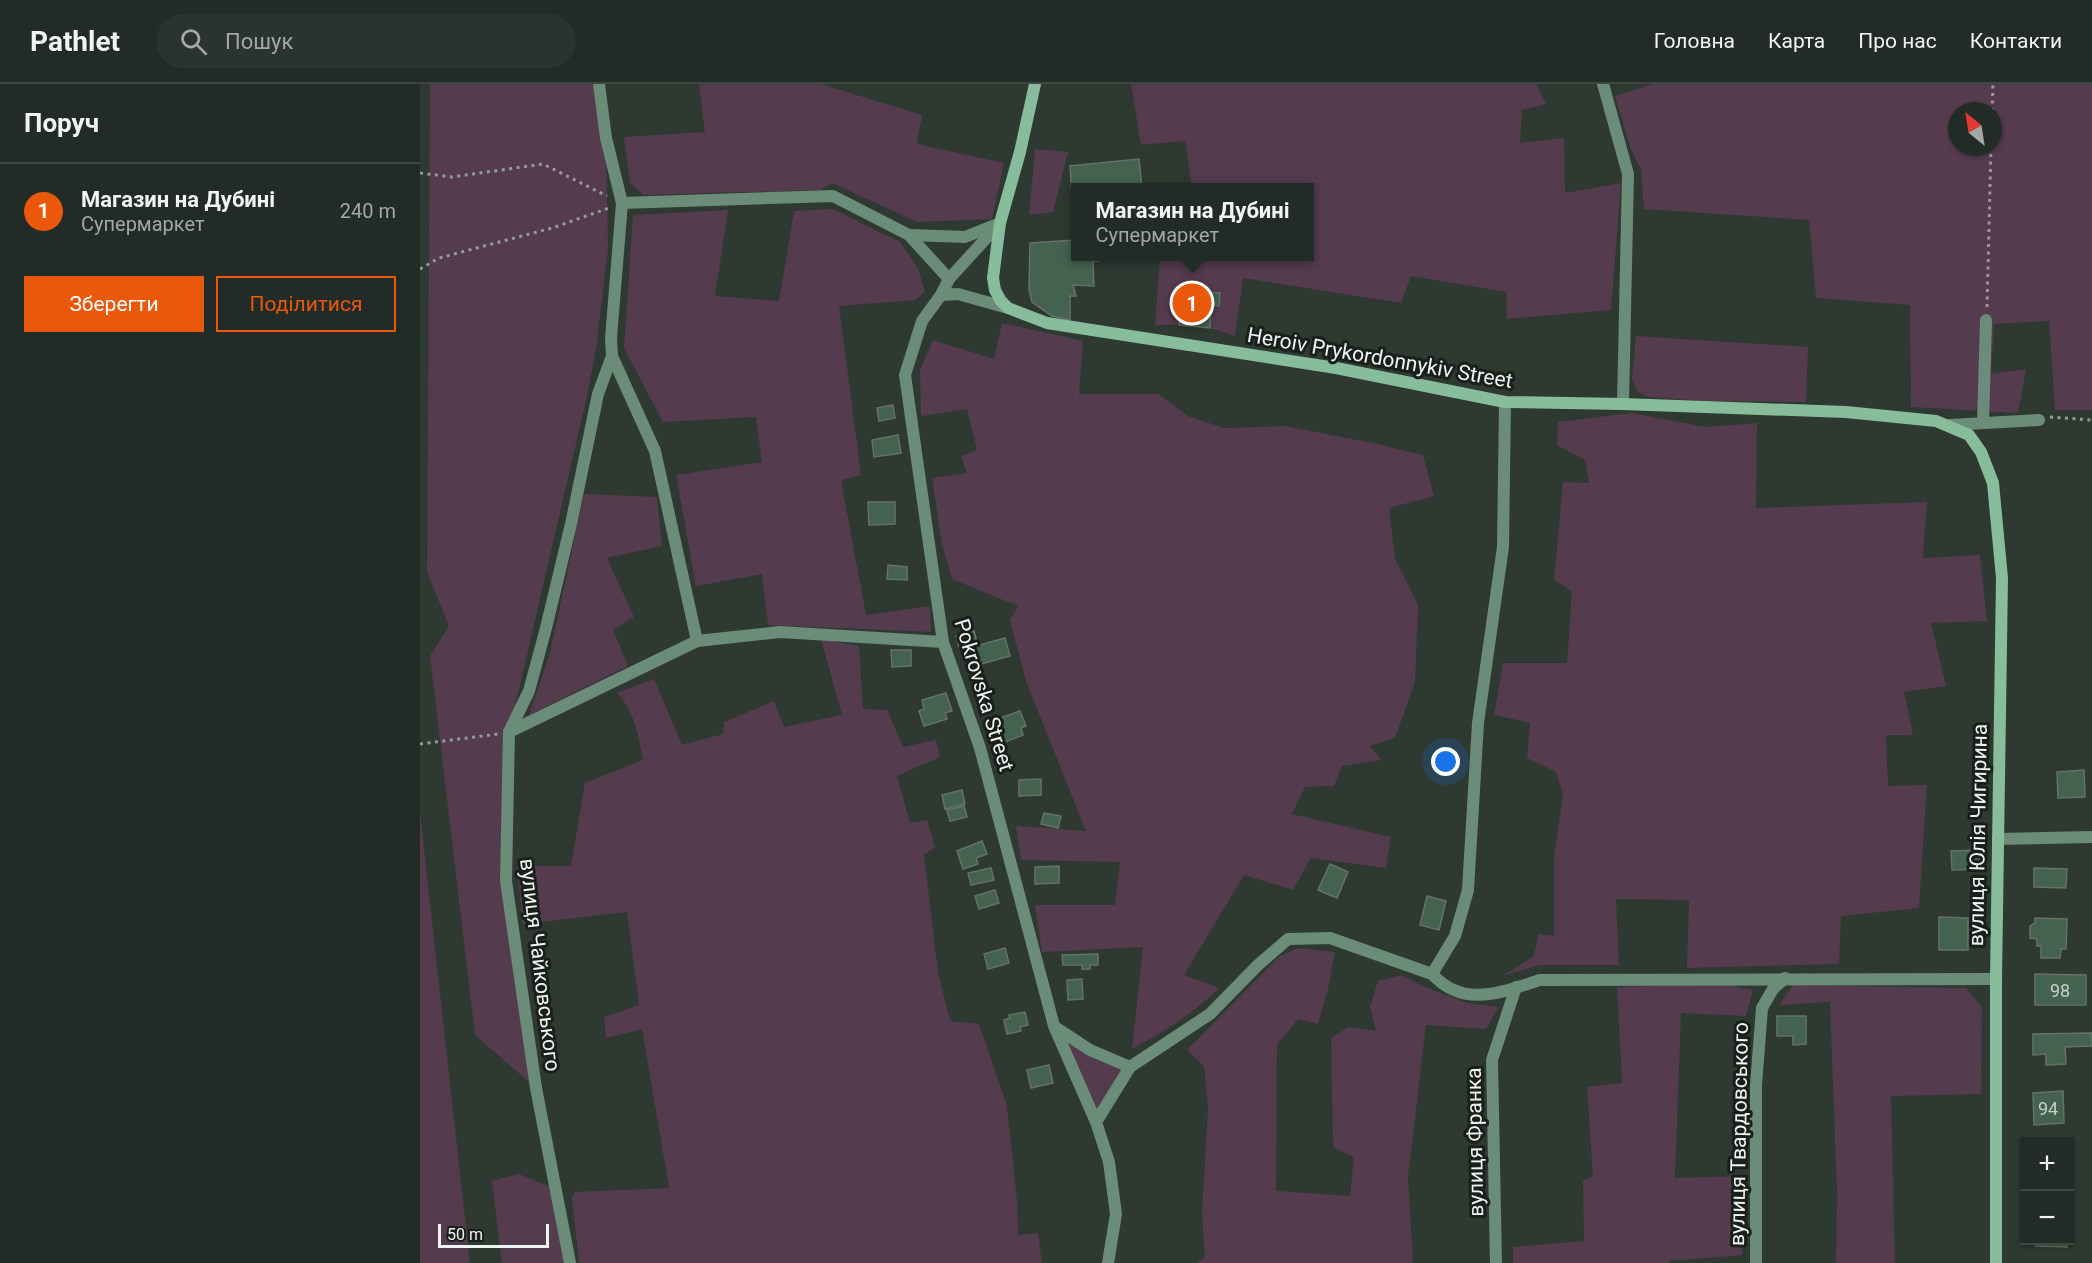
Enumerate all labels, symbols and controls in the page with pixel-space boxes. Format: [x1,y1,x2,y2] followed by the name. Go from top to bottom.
[156,14,576,68] search box
[30,25,120,58] text: Pathlet
[177,25,210,58] icon: search
[225,29,293,54] text: Пошук
[1654,29,1735,53] text: Головна
[1768,29,1825,53] text: Карта
[1858,29,1937,53] text: Про нас
[1970,29,2062,53] text: Контакти
[1948,102,2002,156] north arrow
[24,108,99,138] text: Поруч
[1071,183,1314,261] popup
[81,187,275,212] text: Магазин на Дубині
[1096,198,1289,223] text: Магазин на Дубині
[38,199,49,223] text: 1
[340,199,396,223] text: 240 m
[81,212,205,236] text: Супермаркет
[1096,223,1219,247] text: Супермаркет
[24,276,204,332] button: Зберегти
[216,276,396,332] button: Поділитися
[1172,280,1212,326] pin: 1
[1245,323,1515,393] street label: Heroiv Prykordonnykiv Street
[949,616,1019,774] street label: Pokrovska Street
[1964,724,1992,946] street label: вулиця Юлія Чигирина
[1431,747,1460,776] your location
[515,857,565,1073] street label: вулиця Чайковського
[2050,980,2070,1001] house number: 98
[1725,1022,1753,1246] street label: вулиця Твардовського
[1462,1067,1488,1217] street label: вулиця Франка
[2038,1098,2058,1119] house number: 94
[2020,1137,2074,1245] map controls
[2020,1137,2074,1191] button: +
[2020,1191,2074,1245] button: −
[438,1221,549,1248] scale bar
[447,1225,483,1244] text: 50 m

